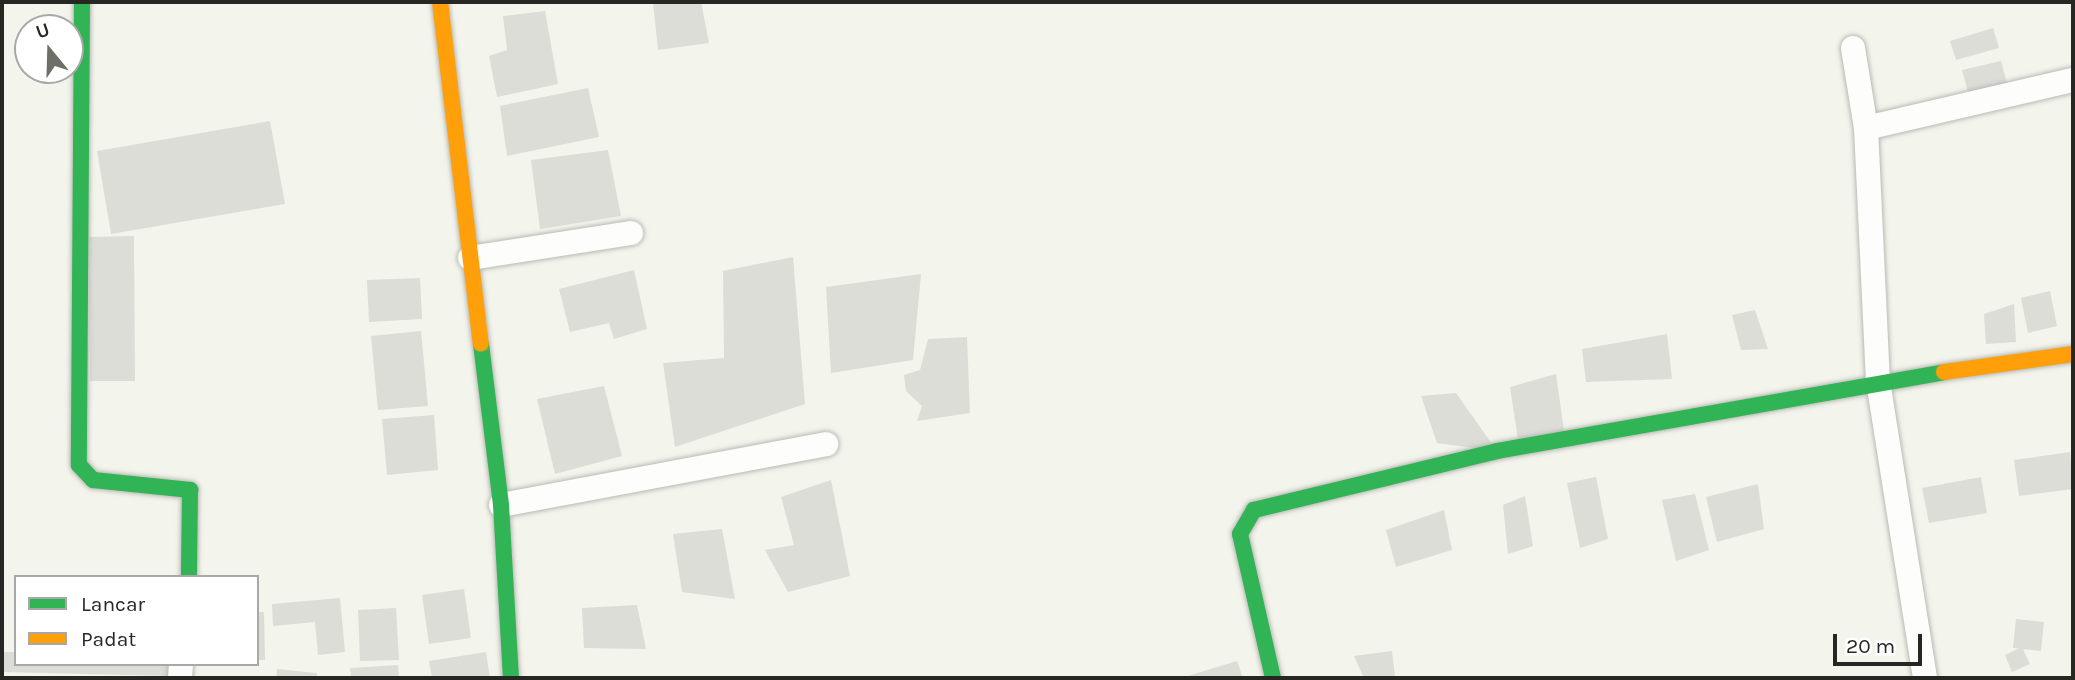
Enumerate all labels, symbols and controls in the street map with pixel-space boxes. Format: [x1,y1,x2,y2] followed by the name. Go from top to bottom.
[14,14,84,84] north arrow
[33,18,53,44] text: U
[14,575,259,666] legend
[81,592,145,616] text: Lancar
[1837,620,1926,664] scale bar
[81,627,136,651] text: Padat
[1846,634,1895,658] text: 20 m

